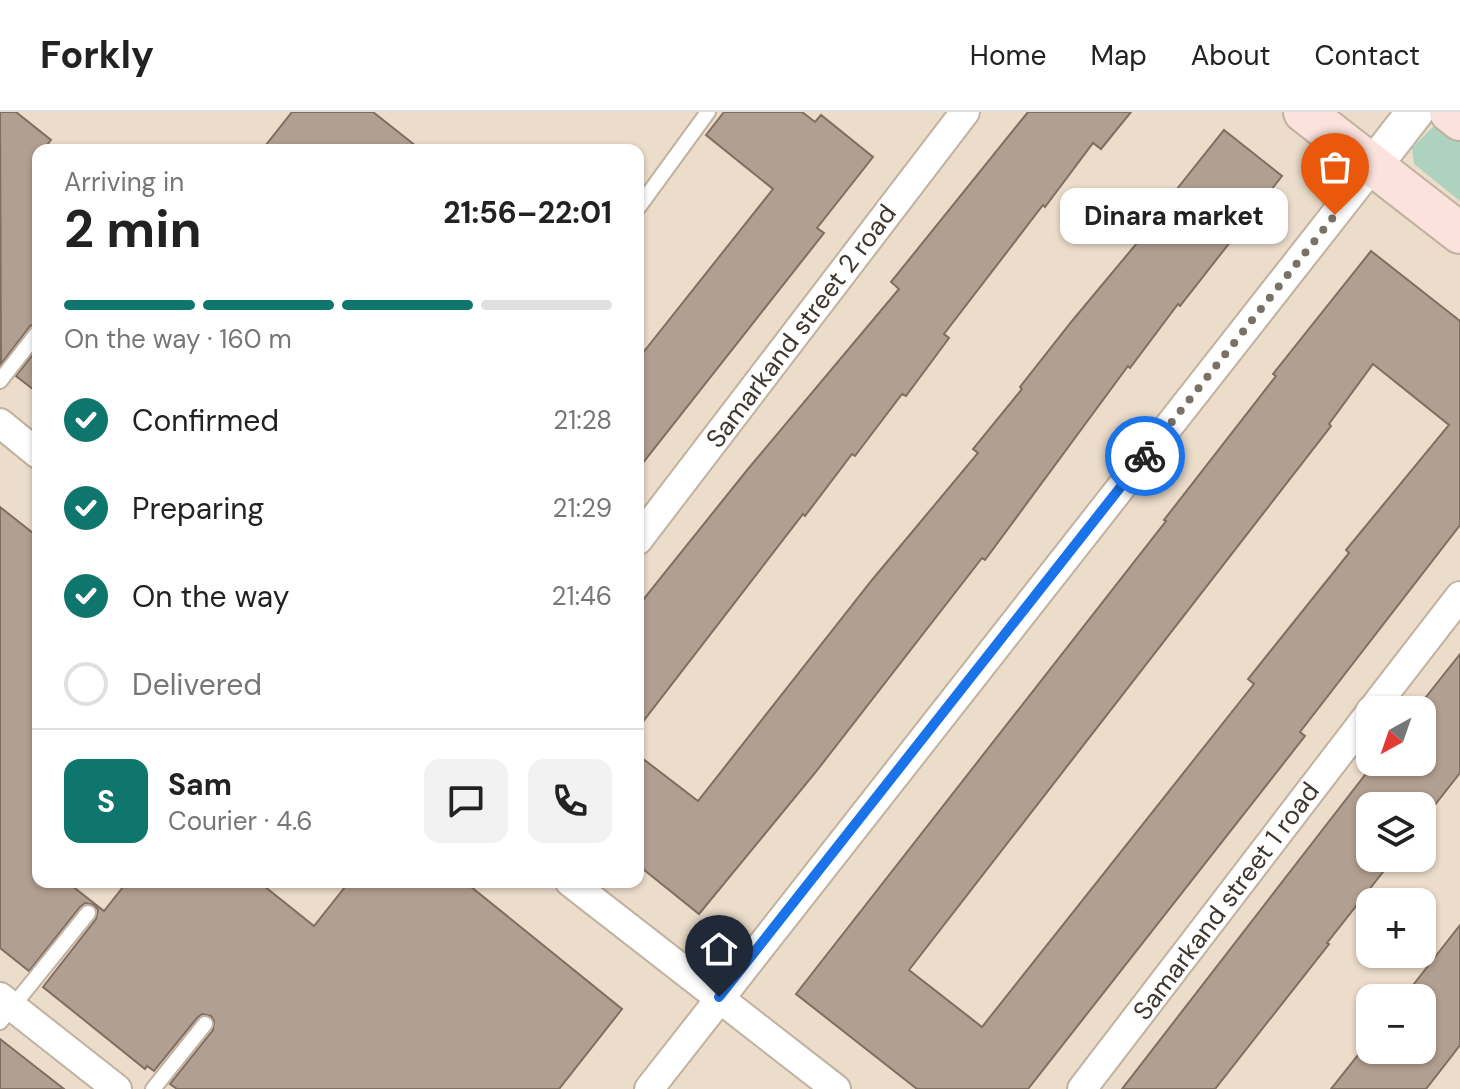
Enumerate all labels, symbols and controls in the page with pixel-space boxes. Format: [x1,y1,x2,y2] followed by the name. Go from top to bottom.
[40,30,154,80] text: Forkly
[970,37,1046,74] text: Home
[1090,37,1147,74] text: Map
[1191,37,1270,74] text: About
[1314,37,1420,74] text: Contact
[1301,133,1369,215] pin
[1313,145,1357,189] icon: bag
[64,165,184,199] text: Arriving in
[1059,187,1287,243] callout: Dinara market
[443,193,612,232] text: 21:56–22:01
[64,195,202,263] text: 2 min
[698,197,904,455] street label: Samarkand street 2 road
[1084,199,1264,233] text: Dinara market
[64,322,292,356] text: On the way · 160 m
[64,398,108,442] icon: check
[132,401,279,440] text: Confirmed
[553,403,612,437] text: 21:28
[1105,416,1185,496] courier
[1123,434,1167,478] icon: bike
[64,486,108,530] icon: check
[132,489,264,528] text: Preparing
[553,491,612,525] text: 21:29
[64,574,108,618] icon: check
[132,577,289,616] text: On the way
[552,579,612,613] text: 21:46
[132,665,262,704] text: Delivered
[1356,696,1436,776] north arrow
[1356,696,1436,1064] map controls
[424,759,508,843] button: chat
[528,759,612,843] button: phone
[168,765,232,804] text: Sam
[1125,775,1327,1027] street label: Samarkand street 1 road
[97,782,115,821] text: S
[1356,792,1436,872] button: layers
[168,804,313,838] text: Courier · 4.6
[1356,888,1436,968] button: +
[685,915,753,997] pin
[697,927,741,971] icon: home
[1356,984,1436,1064] button: −

